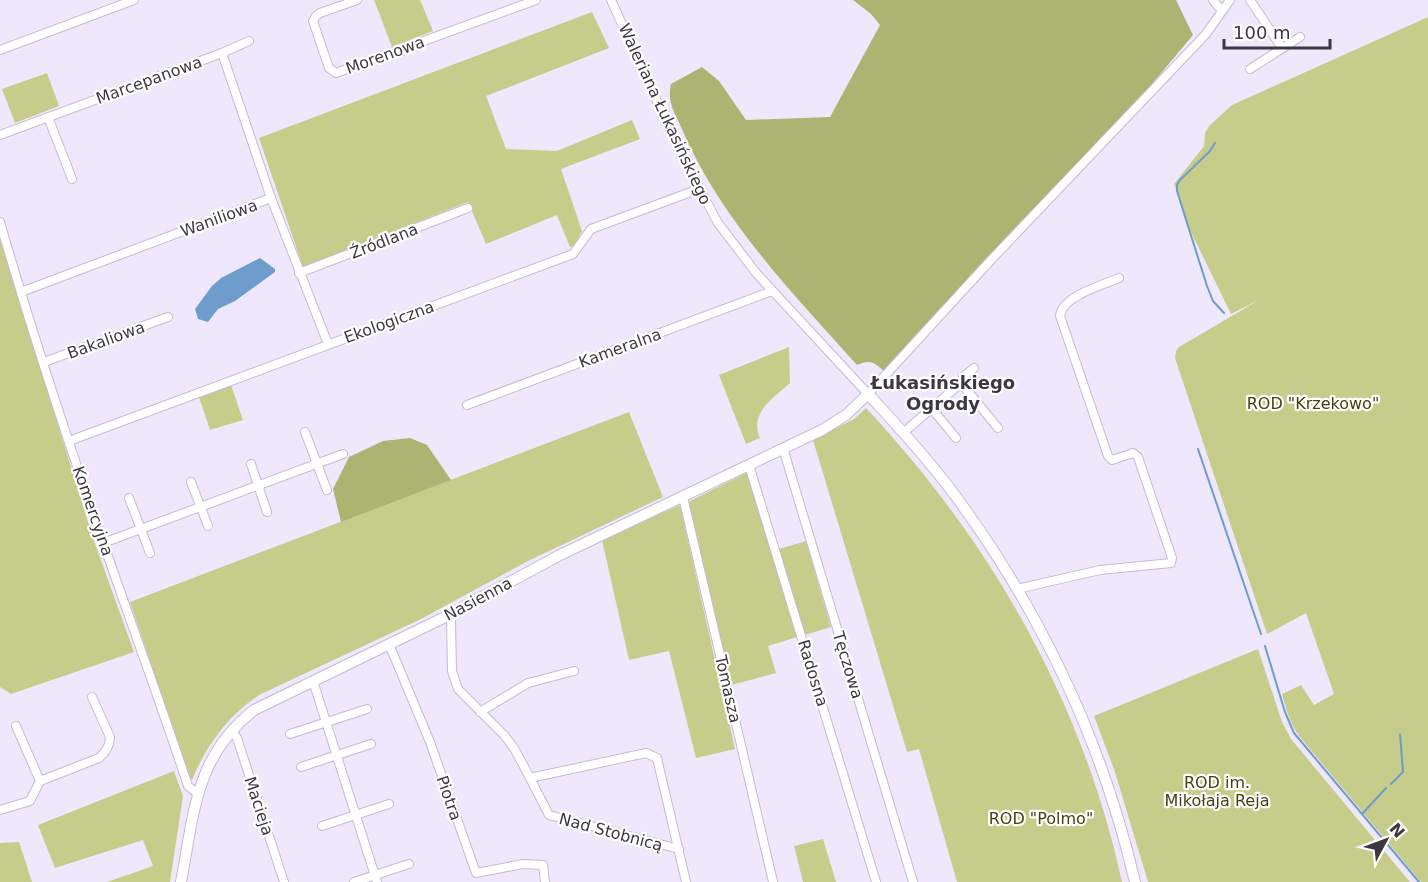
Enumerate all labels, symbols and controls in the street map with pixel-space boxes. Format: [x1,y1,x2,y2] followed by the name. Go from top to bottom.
[1224,12,1330,50] scale bar
[615,21,715,207] street label: Waleriana Łukasińskiego
[1233,22,1291,43] text: 100 m
[343,32,427,78] street label: Morenowa
[93,52,205,108] street label: Marcepanowa
[178,195,260,241] street label: Waniliowa
[347,219,421,263] street label: Źródlana
[341,297,437,347] street label: Ekologiczna
[65,317,147,363] street label: Bakaliowa
[576,324,664,372] street label: Kameralna
[870,372,1015,414] district label: Łukasińskiego Ogrody
[1247,394,1379,413] park label: ROD "Krzekowo"
[69,464,117,558] street label: Komercyjna
[441,573,515,625] street label: Nasienna
[828,628,867,701] street label: Tęczowa
[794,637,832,709] street label: Radosna
[711,652,745,725] street label: Tomasza
[432,773,466,823] street label: Piotra
[1165,773,1269,810] park label: ROD im. Mikołaja Reja
[241,774,277,838] street label: Macieja
[557,809,665,855] street label: Nad Stobnicą
[989,809,1093,828] park label: ROD "Polmo"
[1356,810,1416,870] north arrow
[1385,819,1409,842] text: N

